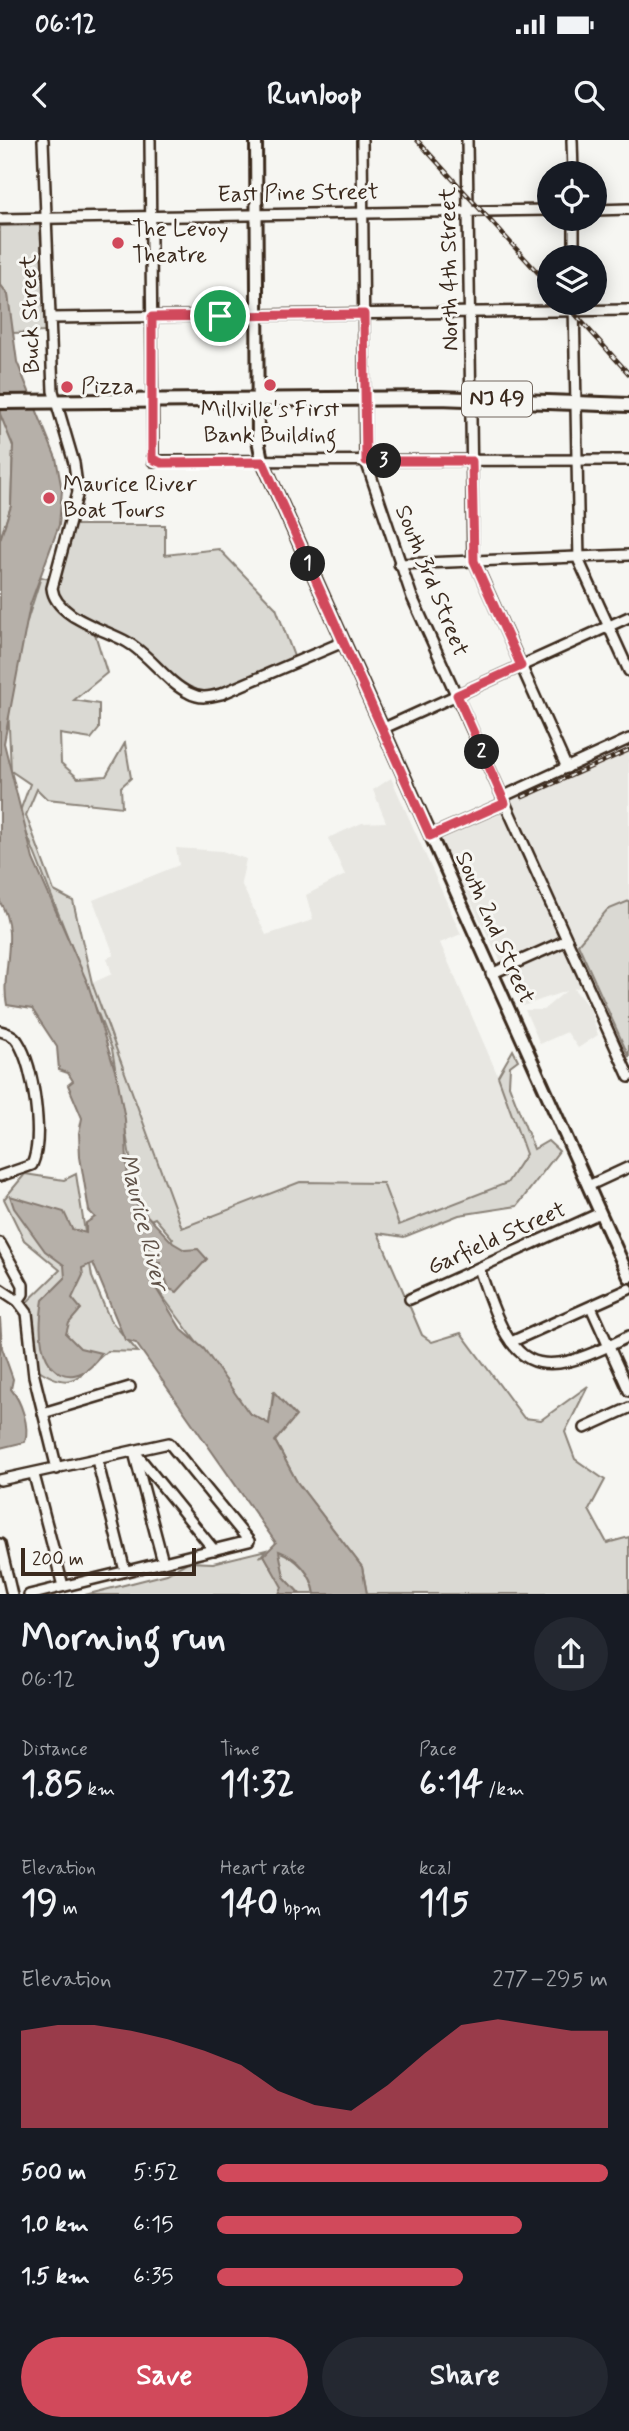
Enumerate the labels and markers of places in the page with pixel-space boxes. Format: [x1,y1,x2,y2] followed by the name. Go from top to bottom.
[132,215,228,271] place label: The Levoy Theatre
[110,235,126,251] marker: The Levoy Theatre
[190,286,250,346] pin
[81,372,134,402] place label: Pizza
[262,377,278,393] marker: Millville's First Bank Building
[59,379,75,395] marker: Pizza
[201,395,340,453] place label: Millville's First Bank Building
[366,444,402,478] pin: 3
[63,470,197,526] place label: Maurice River Boat Tours
[41,490,57,506] marker: Maurice River Boat Tours
[290,546,326,582] pin: 1
[464,734,500,770] pin: 2

